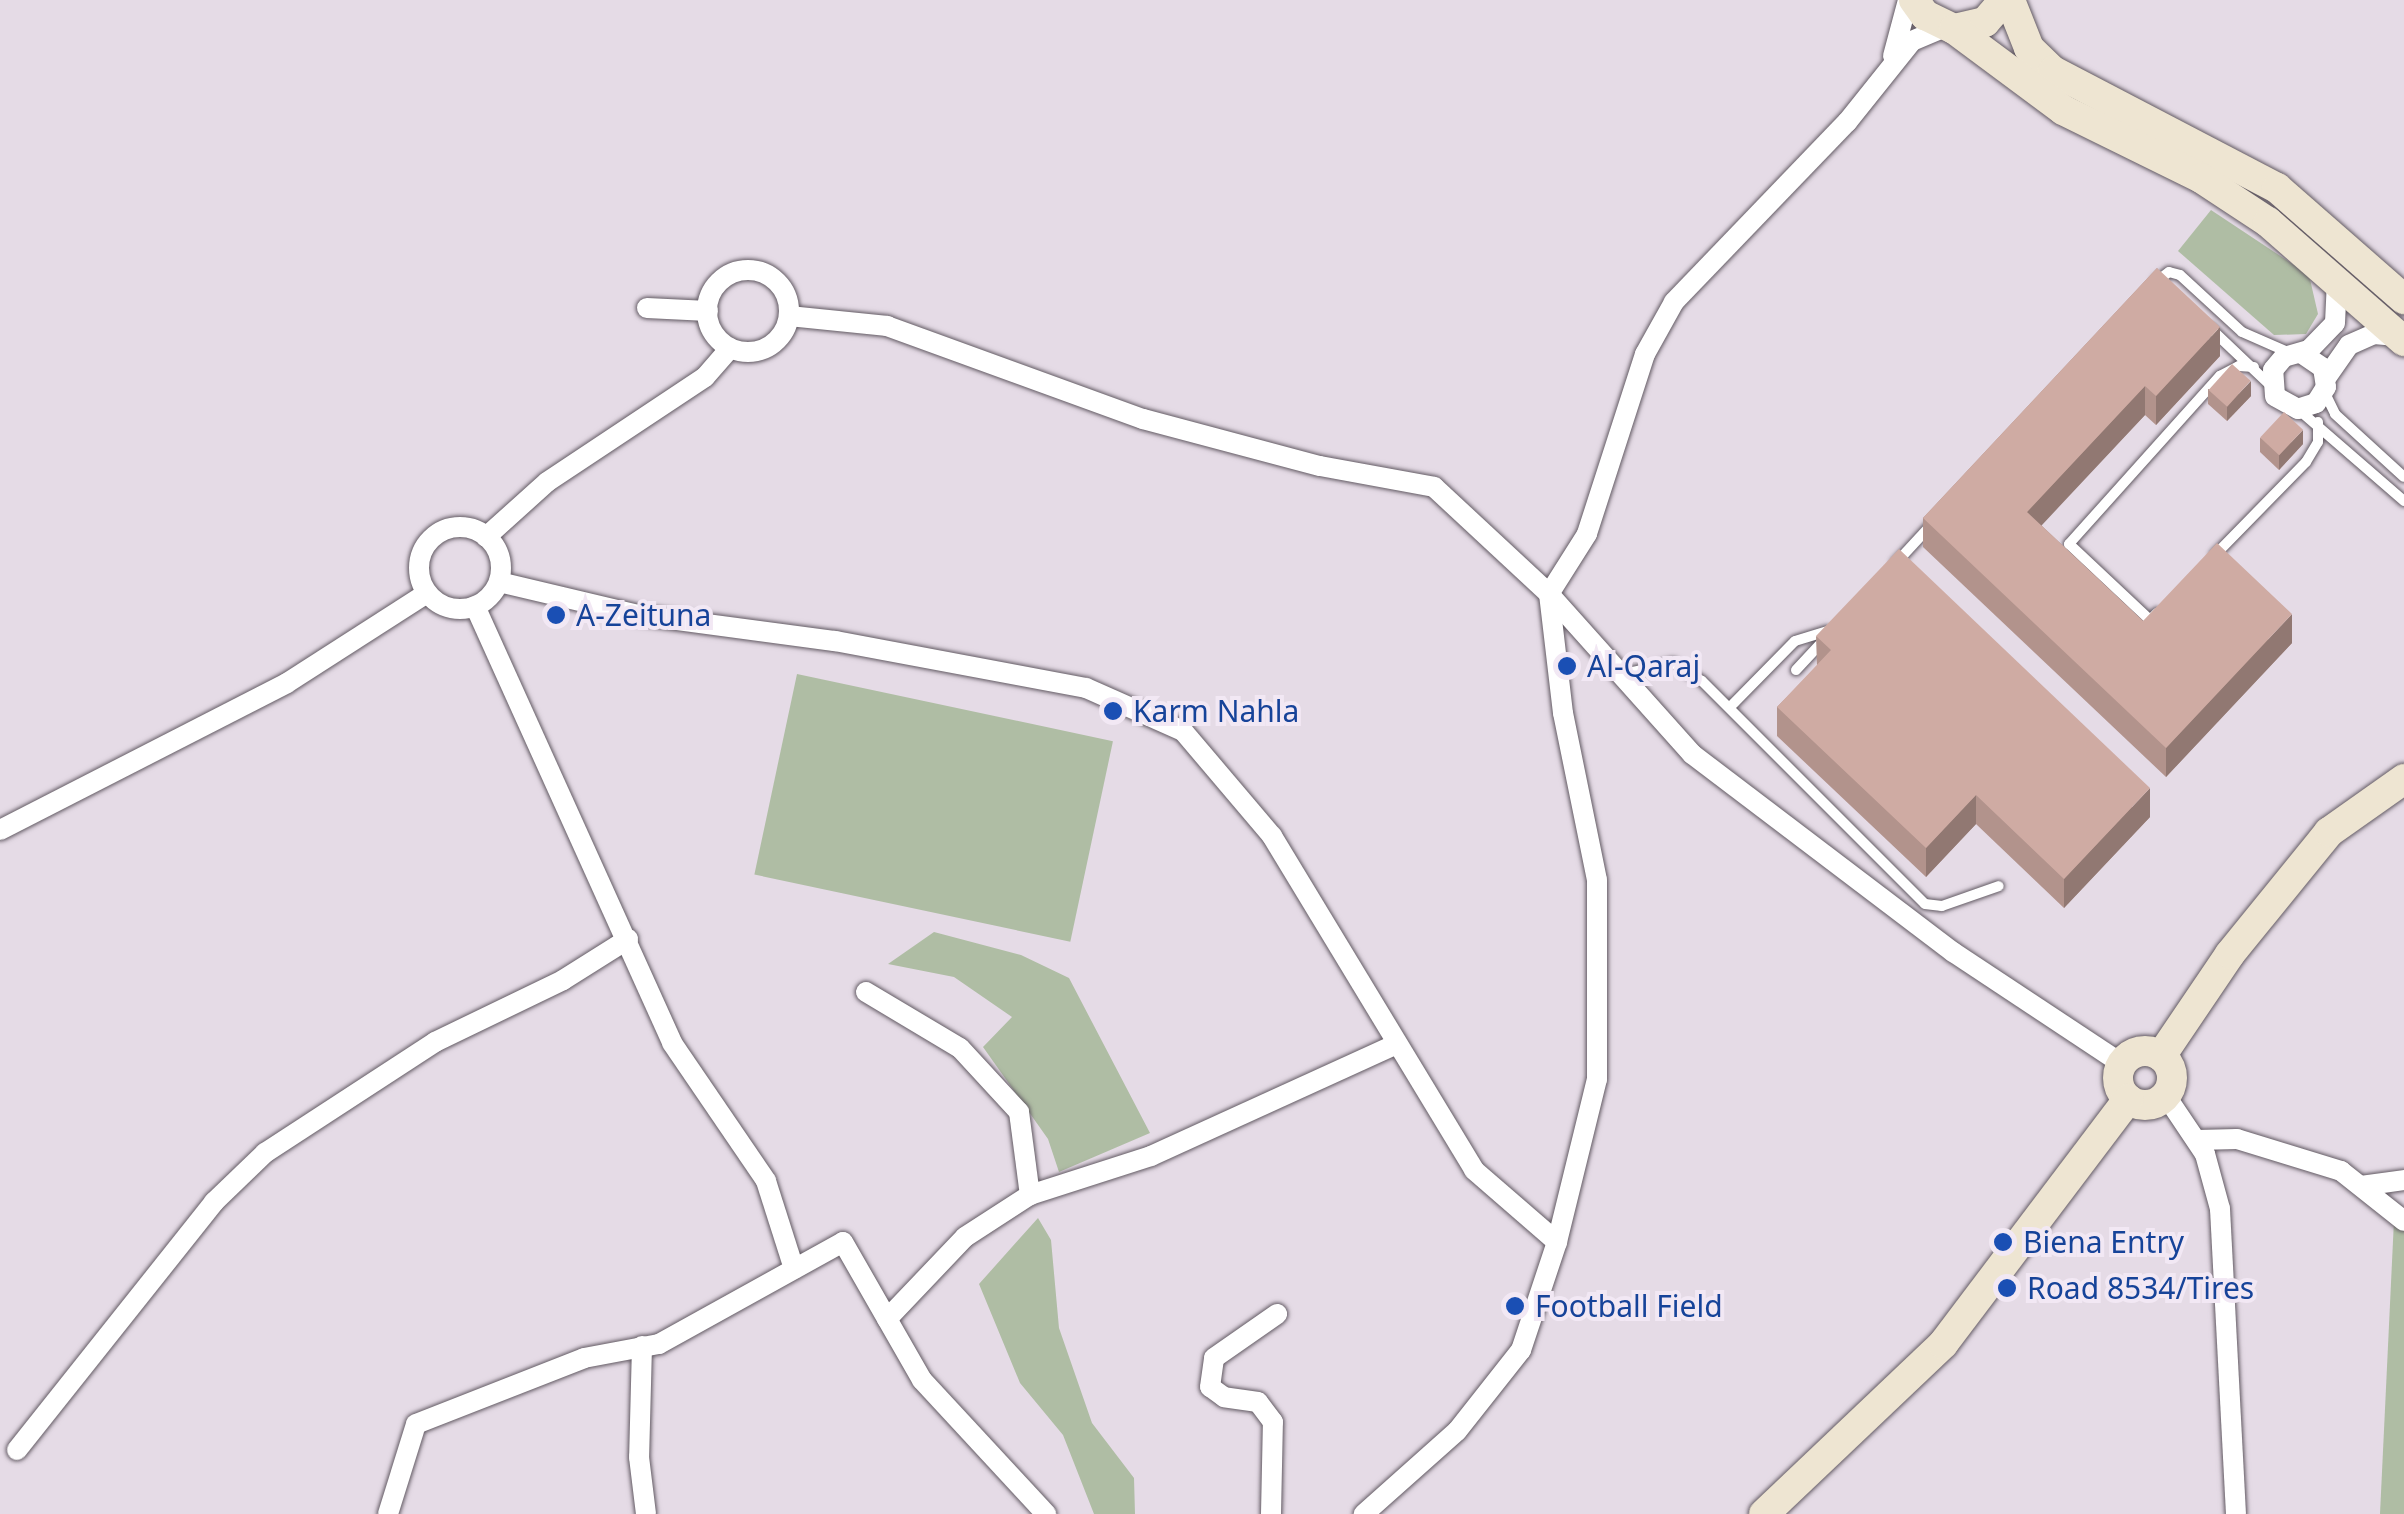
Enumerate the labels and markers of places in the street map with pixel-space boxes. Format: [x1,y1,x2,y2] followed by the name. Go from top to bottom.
[576,597,711,633] place label: A-Zeituna
[545,604,567,626] marker: A-Zeituna
[1587,648,1700,684] place label: Al-Qaraj
[1556,655,1578,677] marker: Al-Qaraj
[1133,693,1299,729] place label: Karm Nahla
[1102,700,1124,722] marker: Karm Nahla
[2023,1224,2184,1260] place label: Biena Entry
[1992,1231,2014,1253] marker: Biena Entry
[2027,1270,2254,1306] place label: Road 8534/Tires
[1996,1277,2018,1299] marker: Road 8534/Tires
[1535,1288,1723,1324] place label: Football Field
[1504,1295,1526,1317] marker: Football Field

